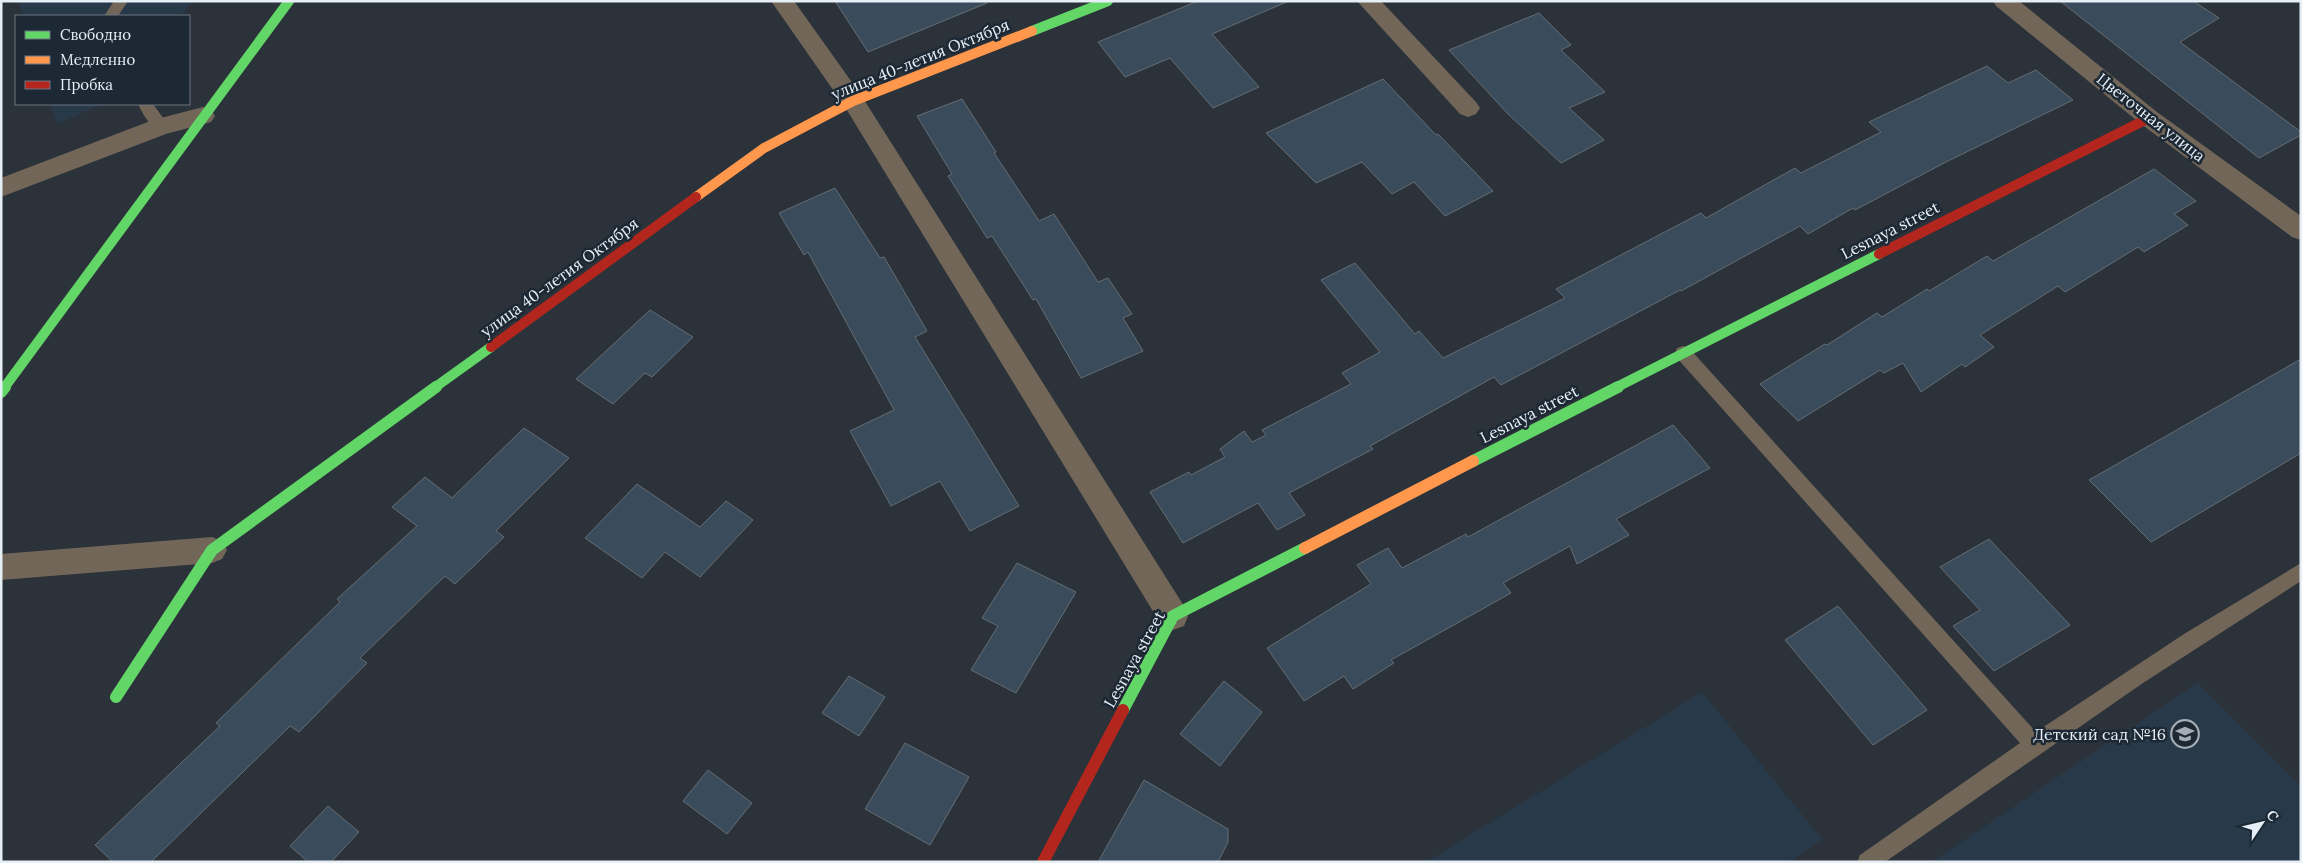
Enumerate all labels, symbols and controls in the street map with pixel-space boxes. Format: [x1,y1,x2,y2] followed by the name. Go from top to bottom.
[828,14,1012,104] street label: улица 40-летия Октября
[15,15,190,105] legend
[60,25,131,44] text: Свободно
[60,50,135,69] text: Медленно
[2093,68,2209,166] street label: Цветочная улица
[60,75,113,94] text: Пробка
[1837,196,1943,263] street label: Lesnaya street
[476,213,642,341] street label: улица 40-летия Октября
[1476,380,1582,447] street label: Lesnaya street
[1099,606,1169,711] street label: Lesnaya street
[2170,719,2200,749] school or university icon: Детский сад №16
[2033,724,2166,744] place label: Детский сад №16
[2237,798,2287,848] north arrow
[2263,806,2283,825] text: С

